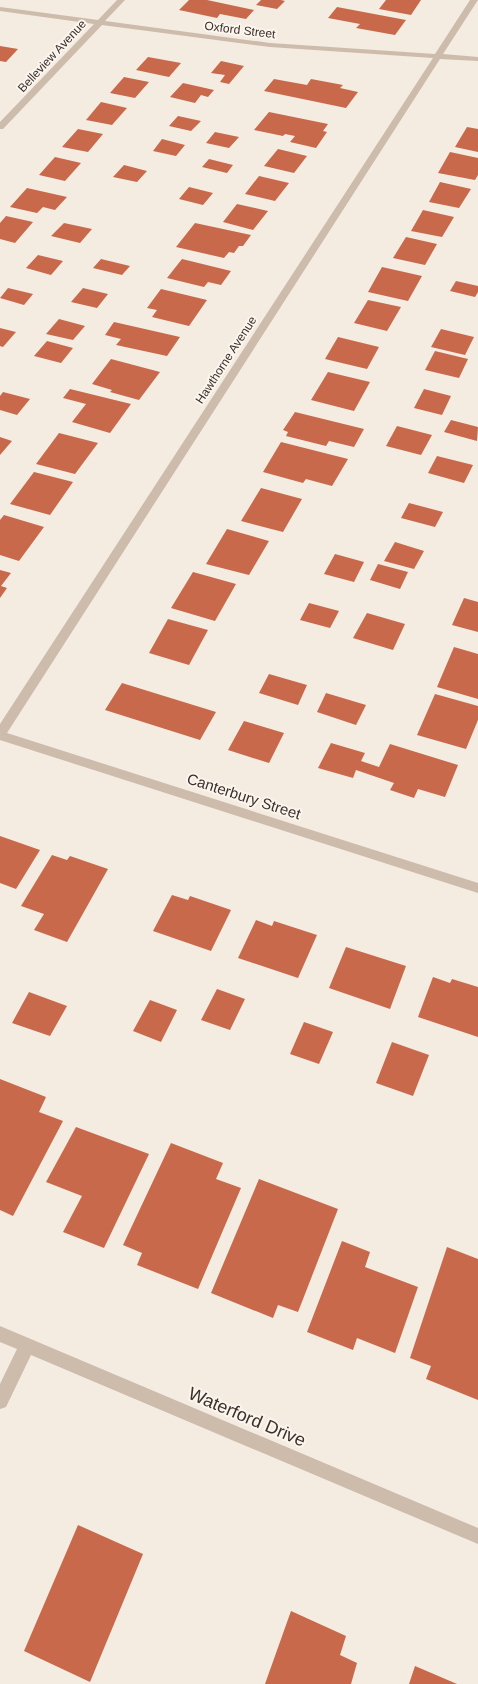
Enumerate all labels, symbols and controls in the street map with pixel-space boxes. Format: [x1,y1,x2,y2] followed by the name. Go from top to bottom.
[15,17,89,95] street label: Belleview Avenue
[204,19,277,41] street label: Oxford Street
[193,313,260,406] street label: Hawthorne Avenue
[185,770,304,823] street label: Canterbury Street
[185,1383,309,1451] street label: Waterford Drive

